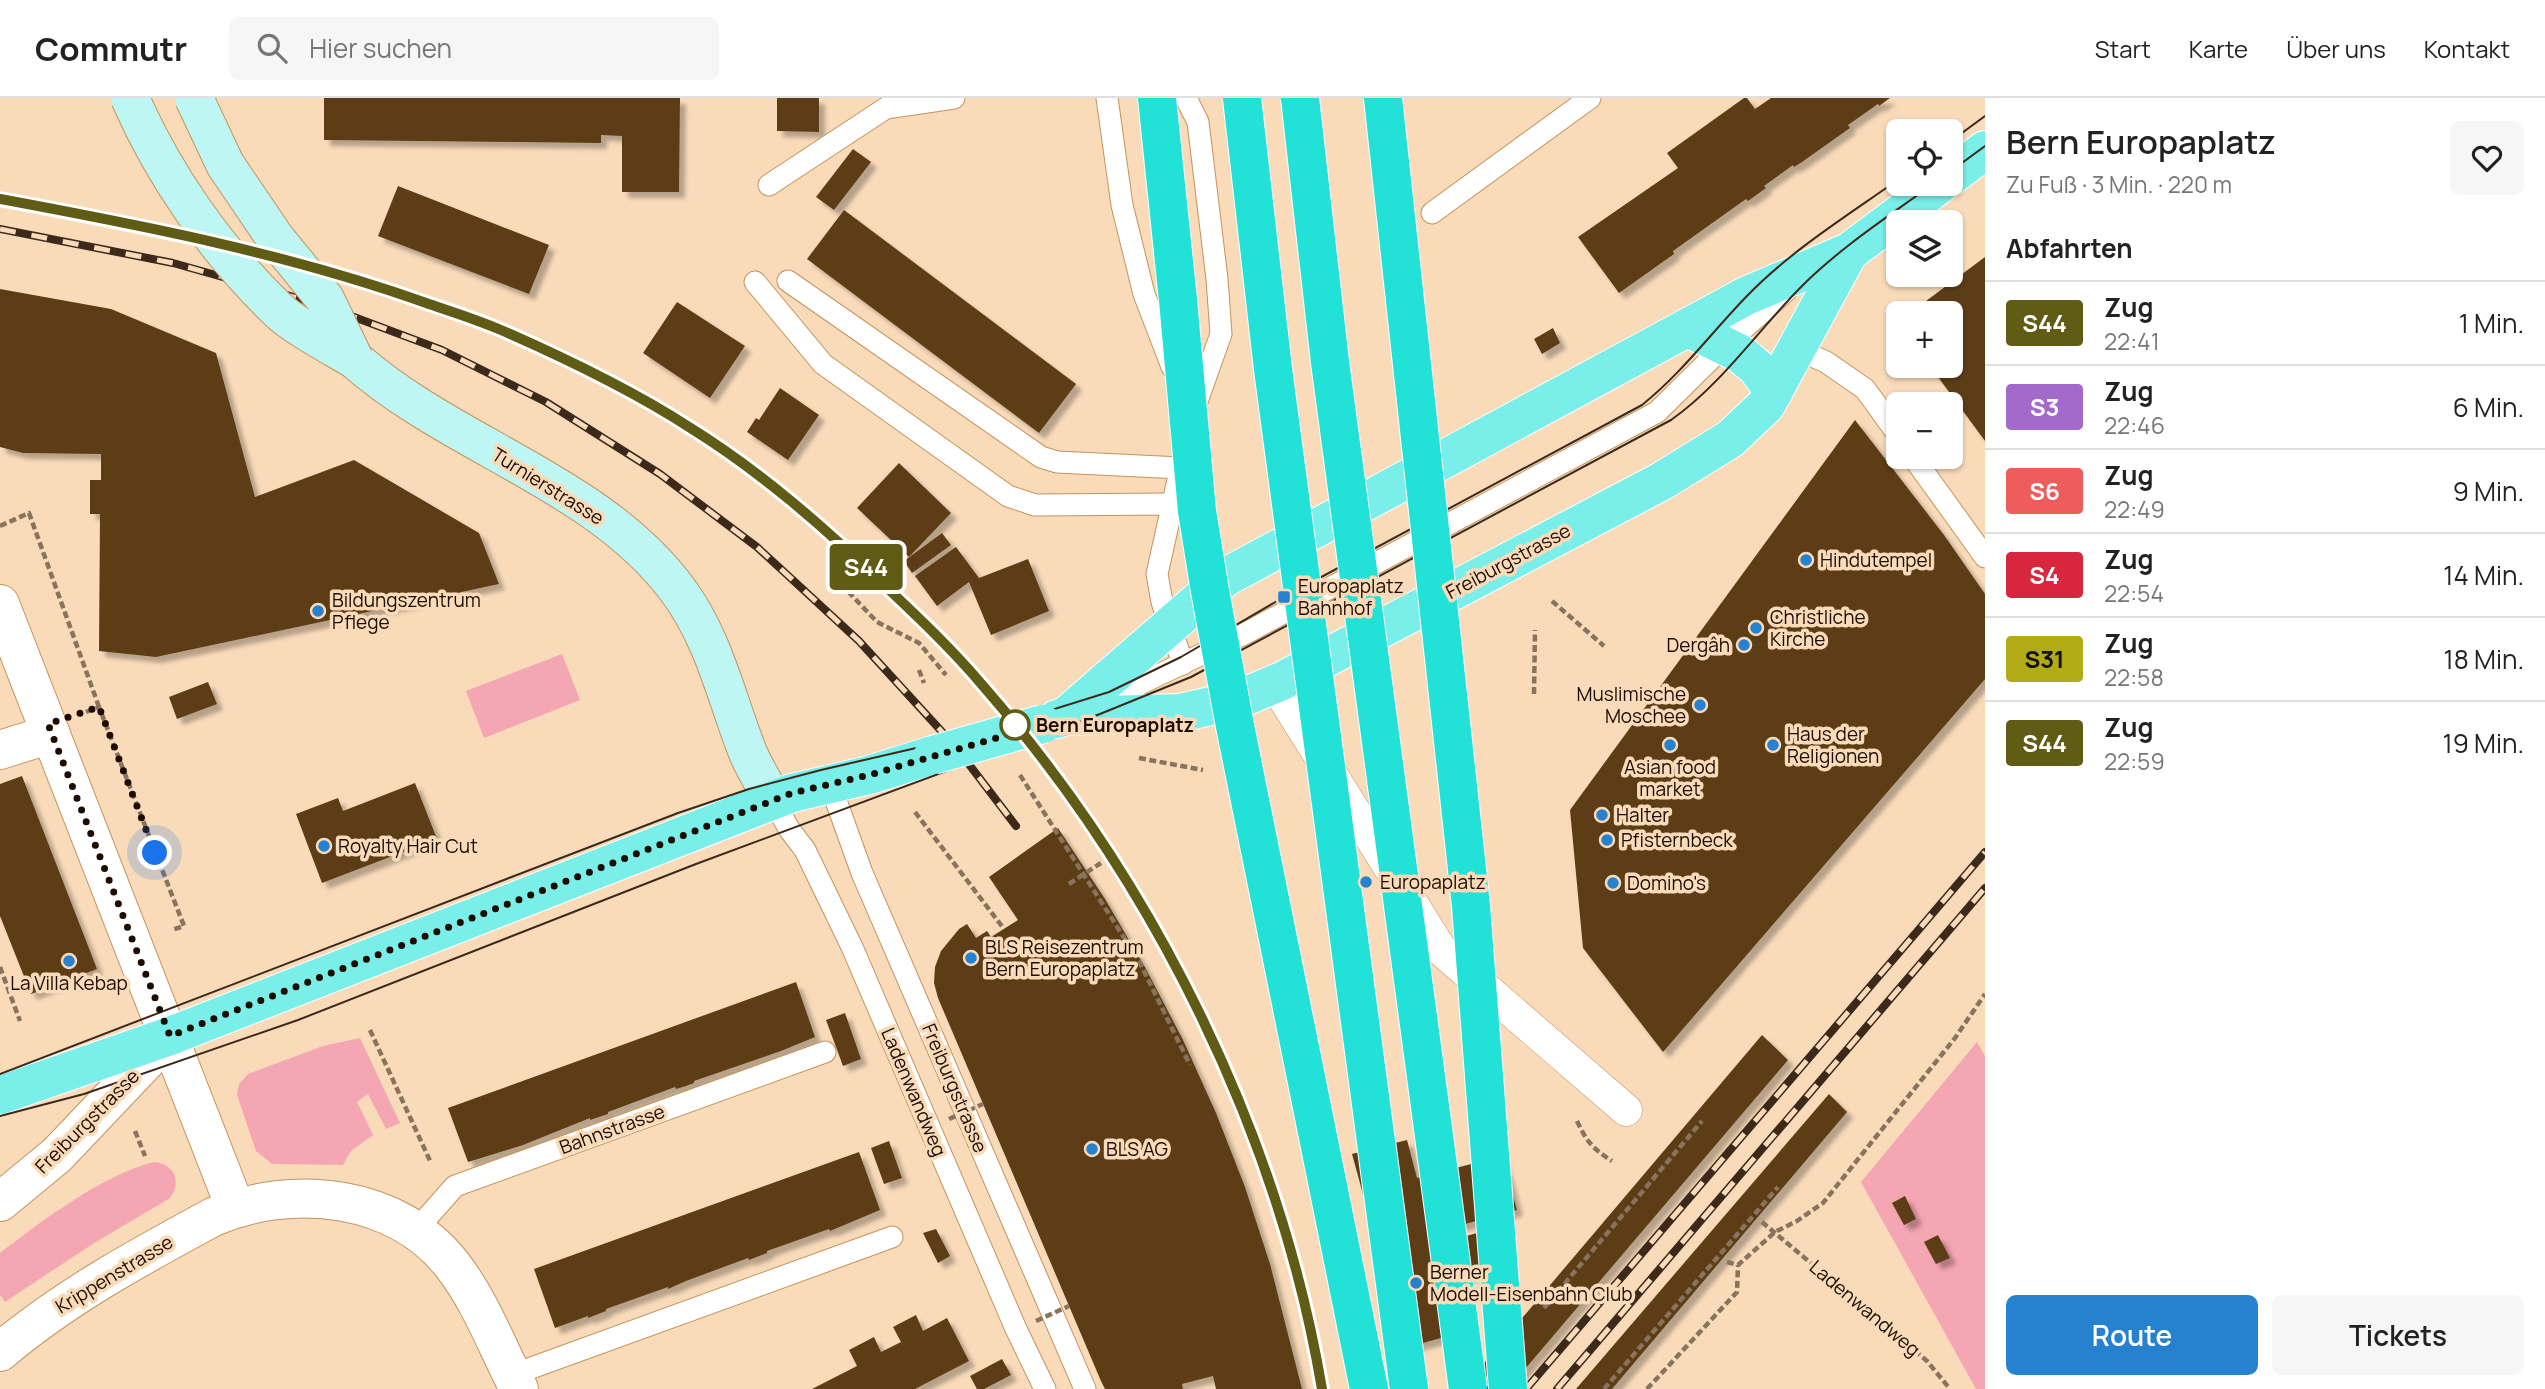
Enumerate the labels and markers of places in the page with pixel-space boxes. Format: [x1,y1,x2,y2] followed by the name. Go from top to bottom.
[1820,547,1932,573] place label: Hindutempel
[1798,552,1814,568] marker: Hindutempel
[1298,573,1404,621] place label: Europaplatz Bahnhof
[332,587,481,635] place label: Bildungszentrum Pflege
[1276,589,1292,605] marker: Europaplatz Bahnhof
[310,603,326,619] marker: Bildungszentrum Pflege
[1770,604,1866,652] place label: Christliche Kirche
[1748,620,1764,636] marker: Christliche Kirche
[1667,632,1730,658] place label: Dergâh
[1736,637,1752,653] marker: Dergâh
[1576,681,1686,729] place label: Muslimische Moschee
[1692,697,1708,713] marker: Muslimische Moschee
[1000,710,1030,740] marker: Bern Europaplatz
[1036,712,1194,738] place label: Bern Europaplatz
[1787,721,1879,769] place label: Haus der Religionen
[1662,737,1678,753] marker: Asian food market
[1765,737,1781,753] marker: Haus der Religionen
[1624,754,1716,802] place label: Asian food market
[1616,802,1669,828] place label: Halter
[1594,807,1610,823] marker: Halter
[1621,827,1733,853] place label: Pfisternbeck
[1599,832,1615,848] marker: Pfisternbeck
[338,833,478,859] place label: Royalty Hair Cut
[316,838,332,854] marker: Royalty Hair Cut
[1380,869,1486,895] place label: Europaplatz
[1627,870,1706,896] place label: Domino's
[1358,874,1374,890] marker: Europaplatz
[1605,875,1621,891] marker: Domino's
[985,934,1144,982] place label: BLS Reisezentrum Bern Europaplatz
[963,950,979,966] marker: BLS Reisezentrum Bern Europaplatz
[61,953,77,969] marker: La Villa Kebap
[10,970,128,996] place label: La Villa Kebap
[1106,1136,1168,1162] place label: BLS AG
[1084,1141,1100,1157] marker: BLS AG
[1430,1259,1633,1307] place label: Berner Modell-Eisenbahn Club
[1408,1275,1424,1291] marker: Berner Modell-Eisenbahn Club

